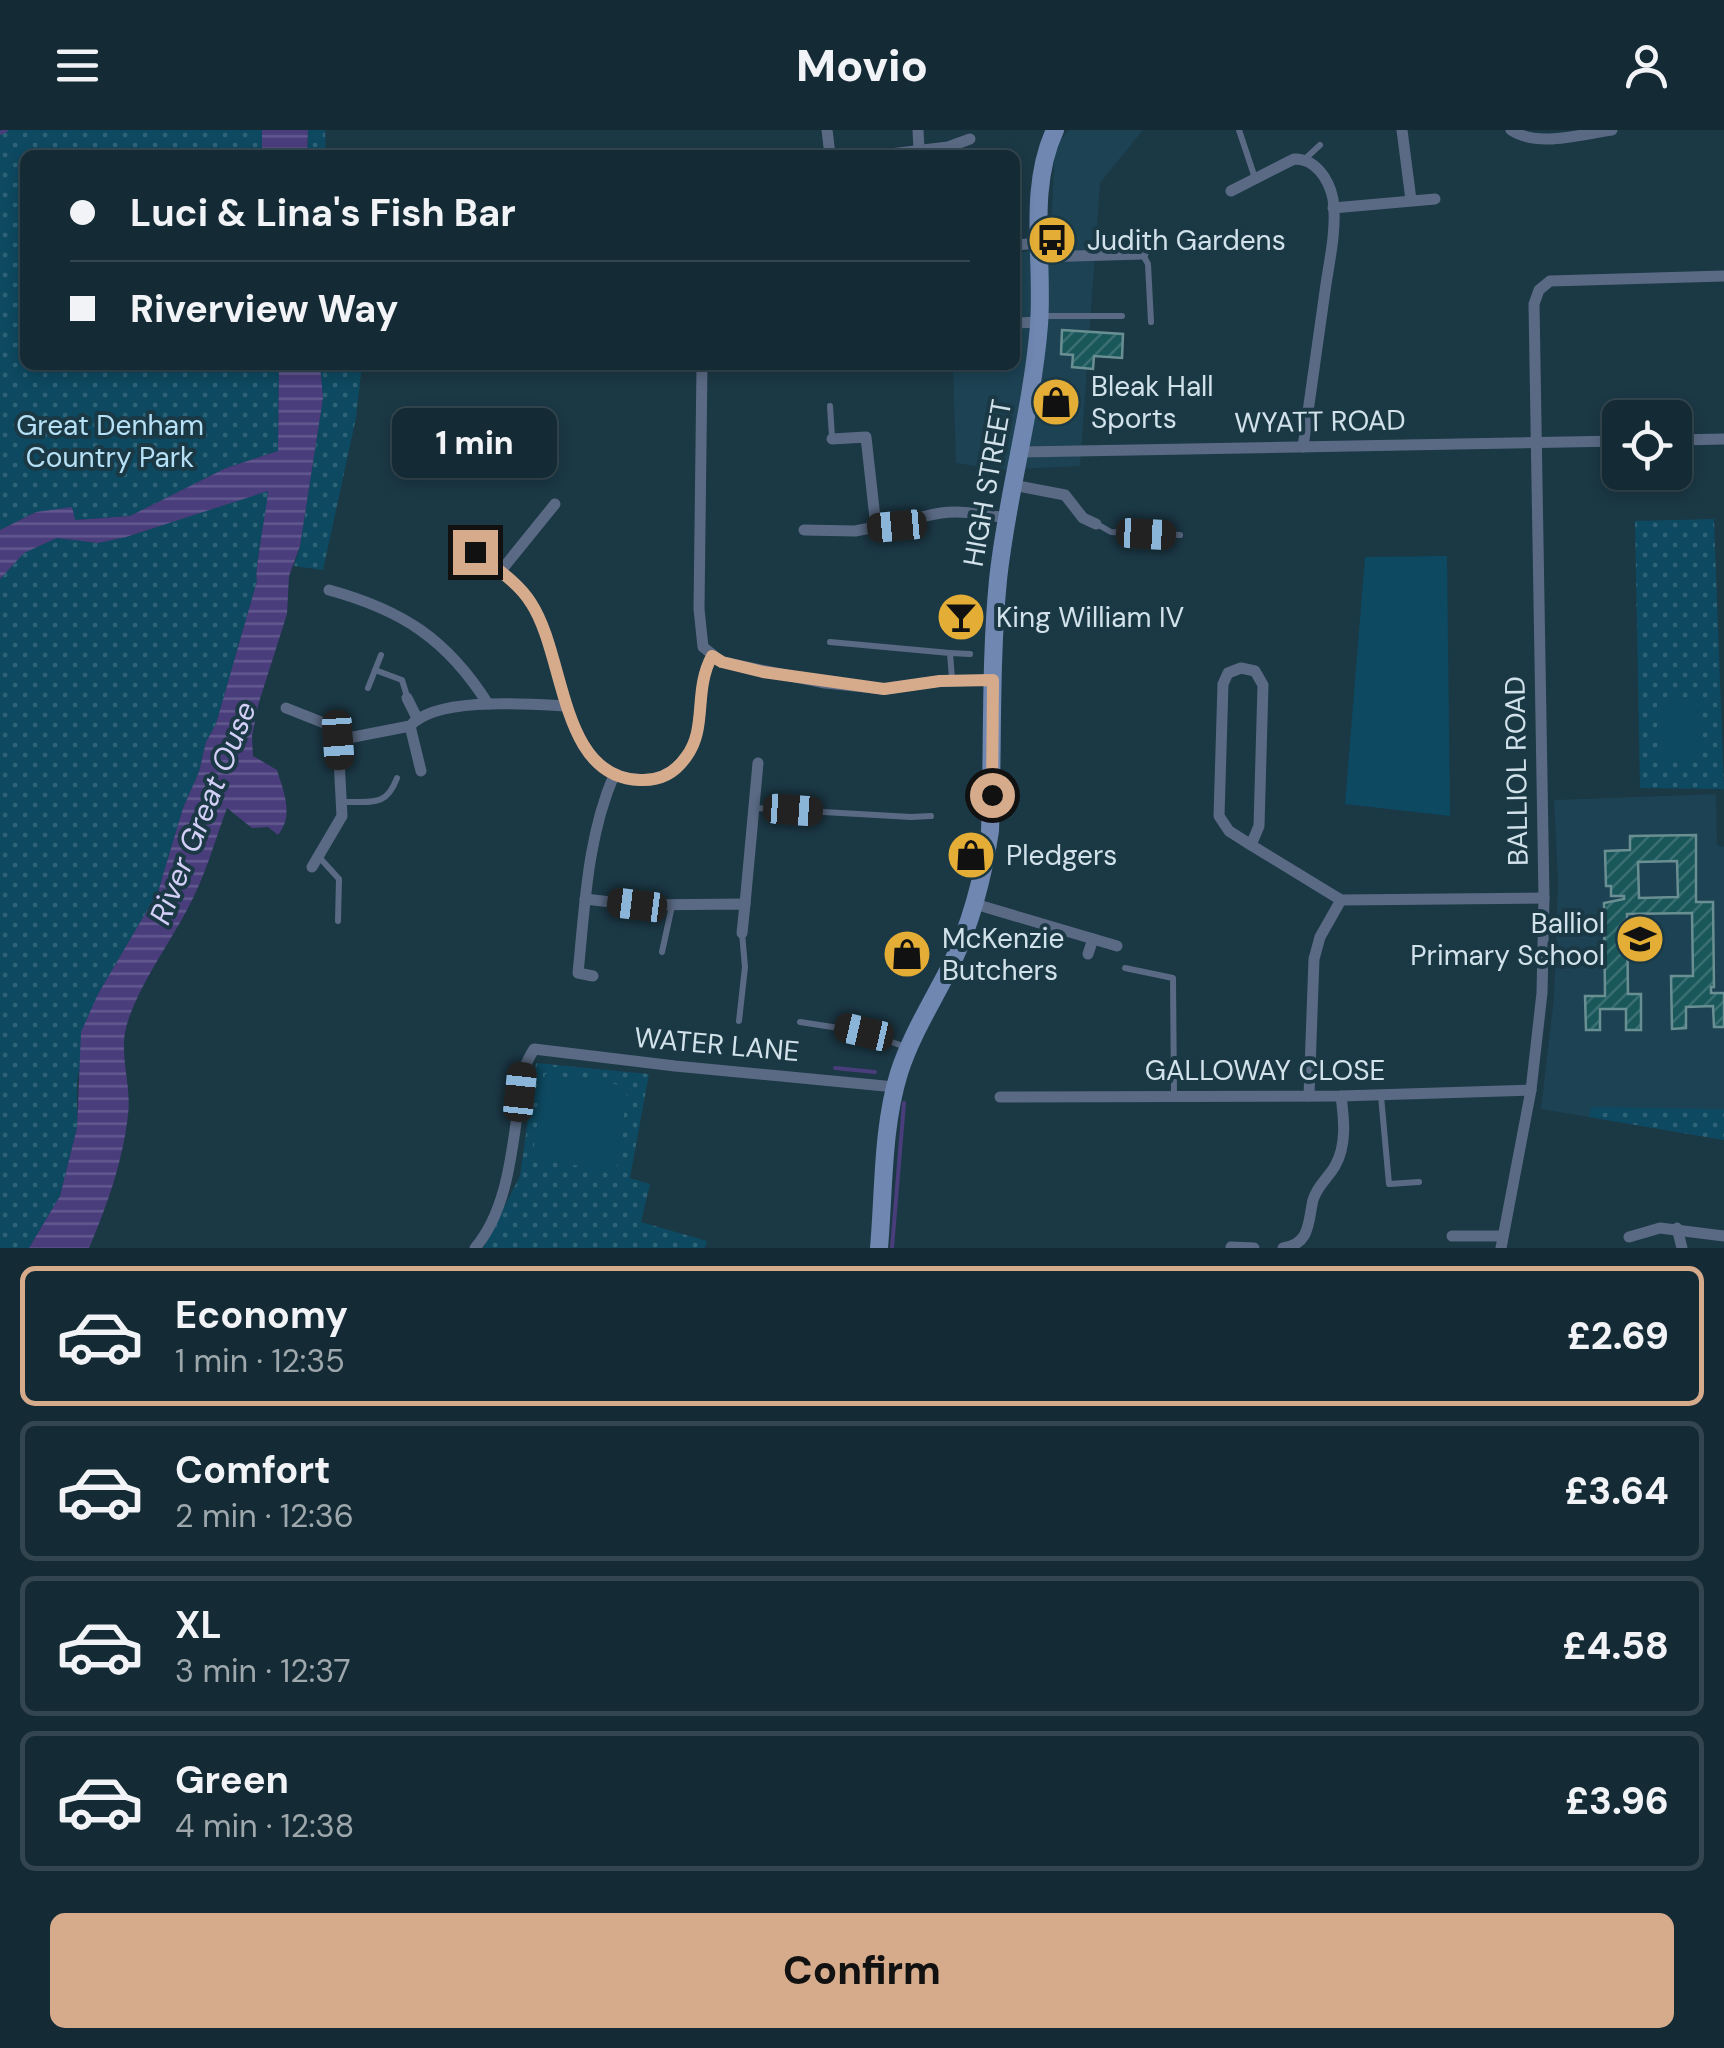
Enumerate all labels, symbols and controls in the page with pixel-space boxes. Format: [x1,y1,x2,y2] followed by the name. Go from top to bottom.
[796,36,928,95] text: Movio
[50,38,105,93] icon: menu
[1619,38,1674,93] icon: person
[130,188,516,238] text: Luci & Lina's Fish Bar
[1026,214,1078,266] bus stop icon: Judith Gardens
[1087,222,1286,259] place label: Judith Gardens
[130,284,398,334] text: Riverview Way
[1091,368,1214,437] place label: Bleak Hall Sports
[1030,376,1082,428] shop icon: Bleak Hall Sports
[955,397,1020,569] street label: HIGH STREET
[1602,400,1692,490] map controls
[1602,400,1692,490] button: locate
[1234,402,1406,441] street label: WYATT ROAD
[16,407,204,476] park label: Great Denham Country Park
[392,407,558,477] callout: 1 min
[435,422,514,464] text: 1 min
[866,508,928,544] car
[1115,517,1177,551] car
[453,530,498,575] route end
[935,591,987,643] bar icon: King William IV
[996,599,1184,636] place label: King William IV
[1496,676,1537,866] street label: BALLIOL ROAD
[140,696,265,930] water label: River Great Ouse
[321,709,355,771] car
[970,773,1015,818] route start
[762,793,824,827] car
[945,829,997,881] shop icon: Pledgers
[1006,837,1117,874] place label: Pledgers
[605,886,669,924] car
[1410,905,1605,974] place label: Balliol Primary School
[1614,913,1666,965] school or university icon: Balliol Primary School
[942,920,1064,989] place label: McKenzie Butchers
[881,928,933,980] shop icon: McKenzie Butchers
[831,1011,897,1053] car
[633,1019,801,1070] street label: WATER LANE
[1145,1052,1385,1089] street label: GALLOWAY CLOSE
[502,1061,538,1123] car
[175,1290,348,1340] text: Economy
[55,1291,145,1381] icon: car
[1567,1311,1669,1361] text: £2.69
[175,1340,345,1382] text: 1 min · 12:35
[175,1445,331,1495] text: Comfort
[55,1446,145,1536] icon: car
[1564,1466,1669,1516] text: £3.64
[175,1495,354,1537] text: 2 min · 12:36
[175,1600,222,1650] text: XL
[55,1601,145,1691] icon: car
[1563,1621,1669,1671] text: £4.58
[175,1650,351,1692] text: 3 min · 12:37
[175,1755,289,1805] text: Green
[55,1756,145,1846] icon: car
[1565,1776,1669,1826] text: £3.96
[175,1805,354,1847] text: 4 min · 12:38
[50,1913,1674,2028] button: Confirm

